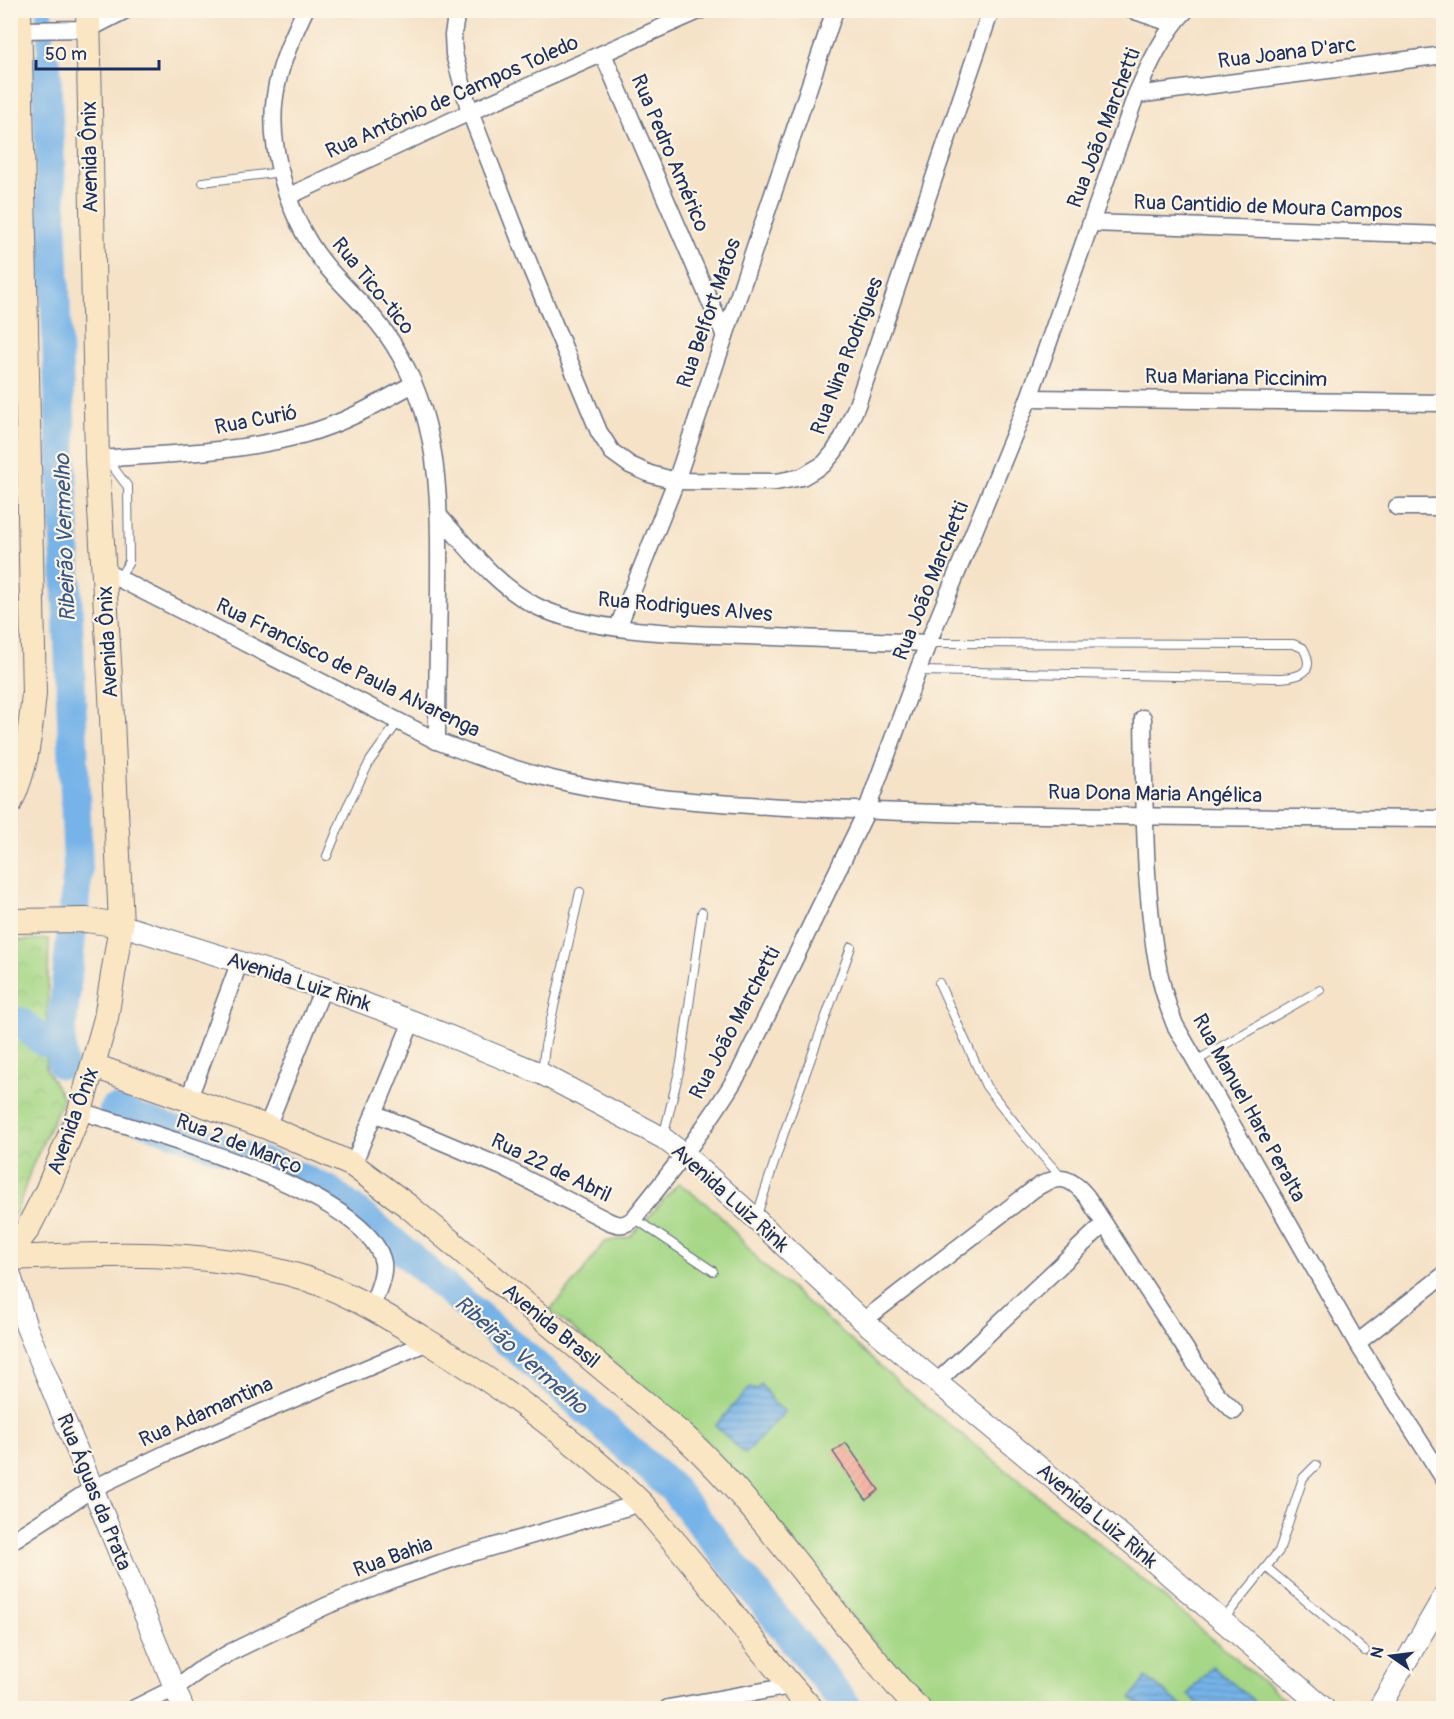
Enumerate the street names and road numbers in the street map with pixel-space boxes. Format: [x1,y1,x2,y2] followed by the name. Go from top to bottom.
[321,29,583,165] street label: Rua Antônio de Campos Toledo
[1216,31,1358,75] street label: Rua Joana D'arc
[1061,44,1147,212] street label: Rua João Marchetti
[625,70,715,236] street label: Rua Pedro Américo
[75,101,104,213] street label: Avenida Ônix
[1133,189,1404,225] street label: Rua Cantidio de Moura Campos
[326,232,420,340] street label: Rua Tico-tico
[671,234,747,391] street label: Rua Belfort Matos
[805,273,890,439] street label: Rua Nina Rodrigues
[1145,363,1327,393] street label: Rua Mariana Piccinim
[213,399,299,441] street label: Rua Curió
[887,497,975,664] street label: Rua João Marchetti
[91,585,124,699] street label: Avenida Ônix
[597,586,774,628] street label: Rua Rodrigues Alves
[211,592,485,744] street label: Rua Francisco de Paula Alvarenga
[1048,779,1262,809] street label: Rua Dona Maria Angélica
[683,942,787,1104] street label: Rua João Marchetti
[224,946,375,1018] street label: Avenida Luiz Rink
[1186,1009,1312,1207] street label: Rua Manuel Hare Peralta
[40,1063,105,1178] street label: Avenida Ônix
[172,1108,306,1180] street label: Rua 2 de Março
[486,1127,616,1209] street label: Rua 22 de Abril
[665,1138,795,1258] street label: Avenida Luiz Rink
[497,1277,605,1375] street label: Avenida Brasil
[135,1370,277,1454] street label: Rua Adamantina
[50,1410,138,1574] street label: Rua Águas da Prata
[1031,1457,1163,1575] street label: Avenida Luiz Rink
[350,1530,436,1584] street label: Rua Bahia

